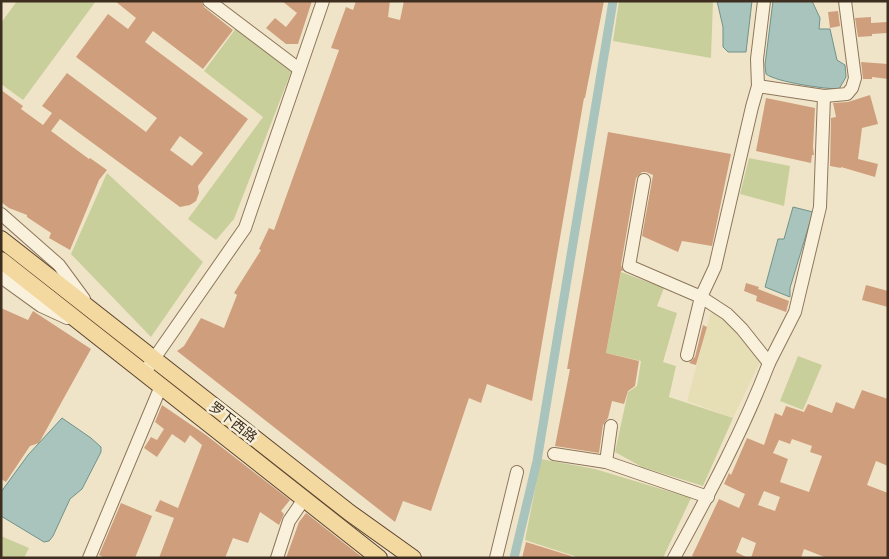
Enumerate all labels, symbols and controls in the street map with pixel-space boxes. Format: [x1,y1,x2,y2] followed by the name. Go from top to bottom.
[206,396,262,446] street label: 罗下西路

